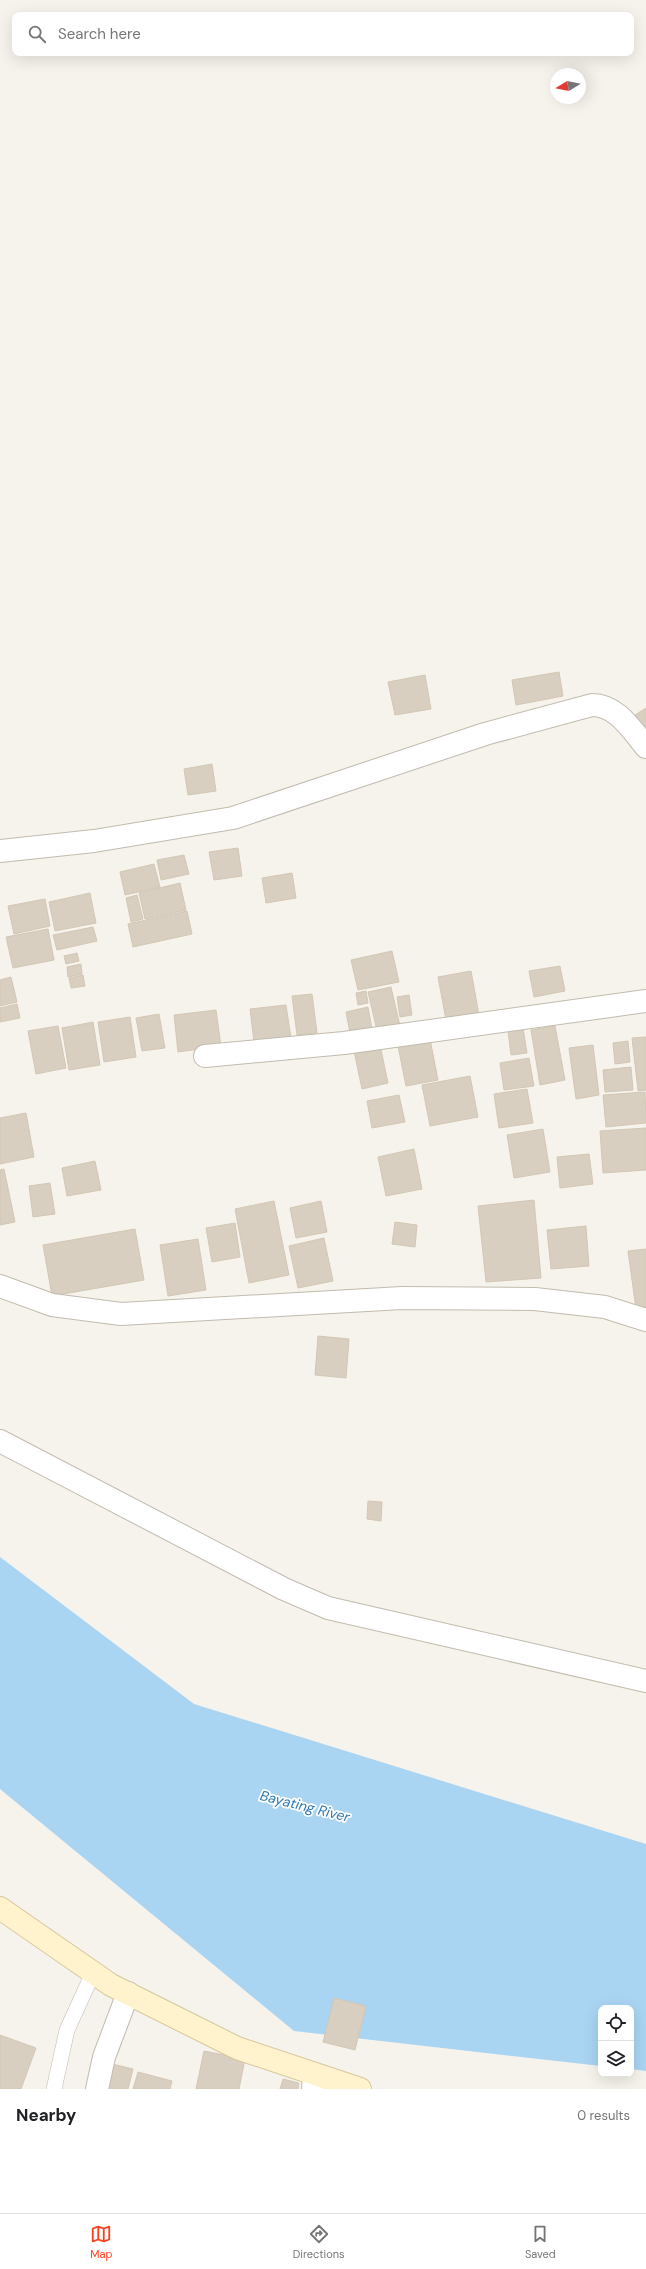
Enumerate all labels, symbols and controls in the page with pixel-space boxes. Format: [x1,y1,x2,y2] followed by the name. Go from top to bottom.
[12,12,634,56] search box
[26,23,48,45] icon: search
[58,24,141,44] text: Search here
[550,68,586,104] north arrow
[258,1786,353,1826] water label: Bayating River
[598,2005,634,2077] map controls
[598,2005,634,2041] button: locate
[598,2041,634,2077] button: layers
[16,2104,76,2126] text: Nearby
[577,2107,630,2124] text: 0 results
[90,2223,112,2261] tab: Map
[293,2223,345,2261] tab: Directions
[525,2223,556,2261] tab: Saved

